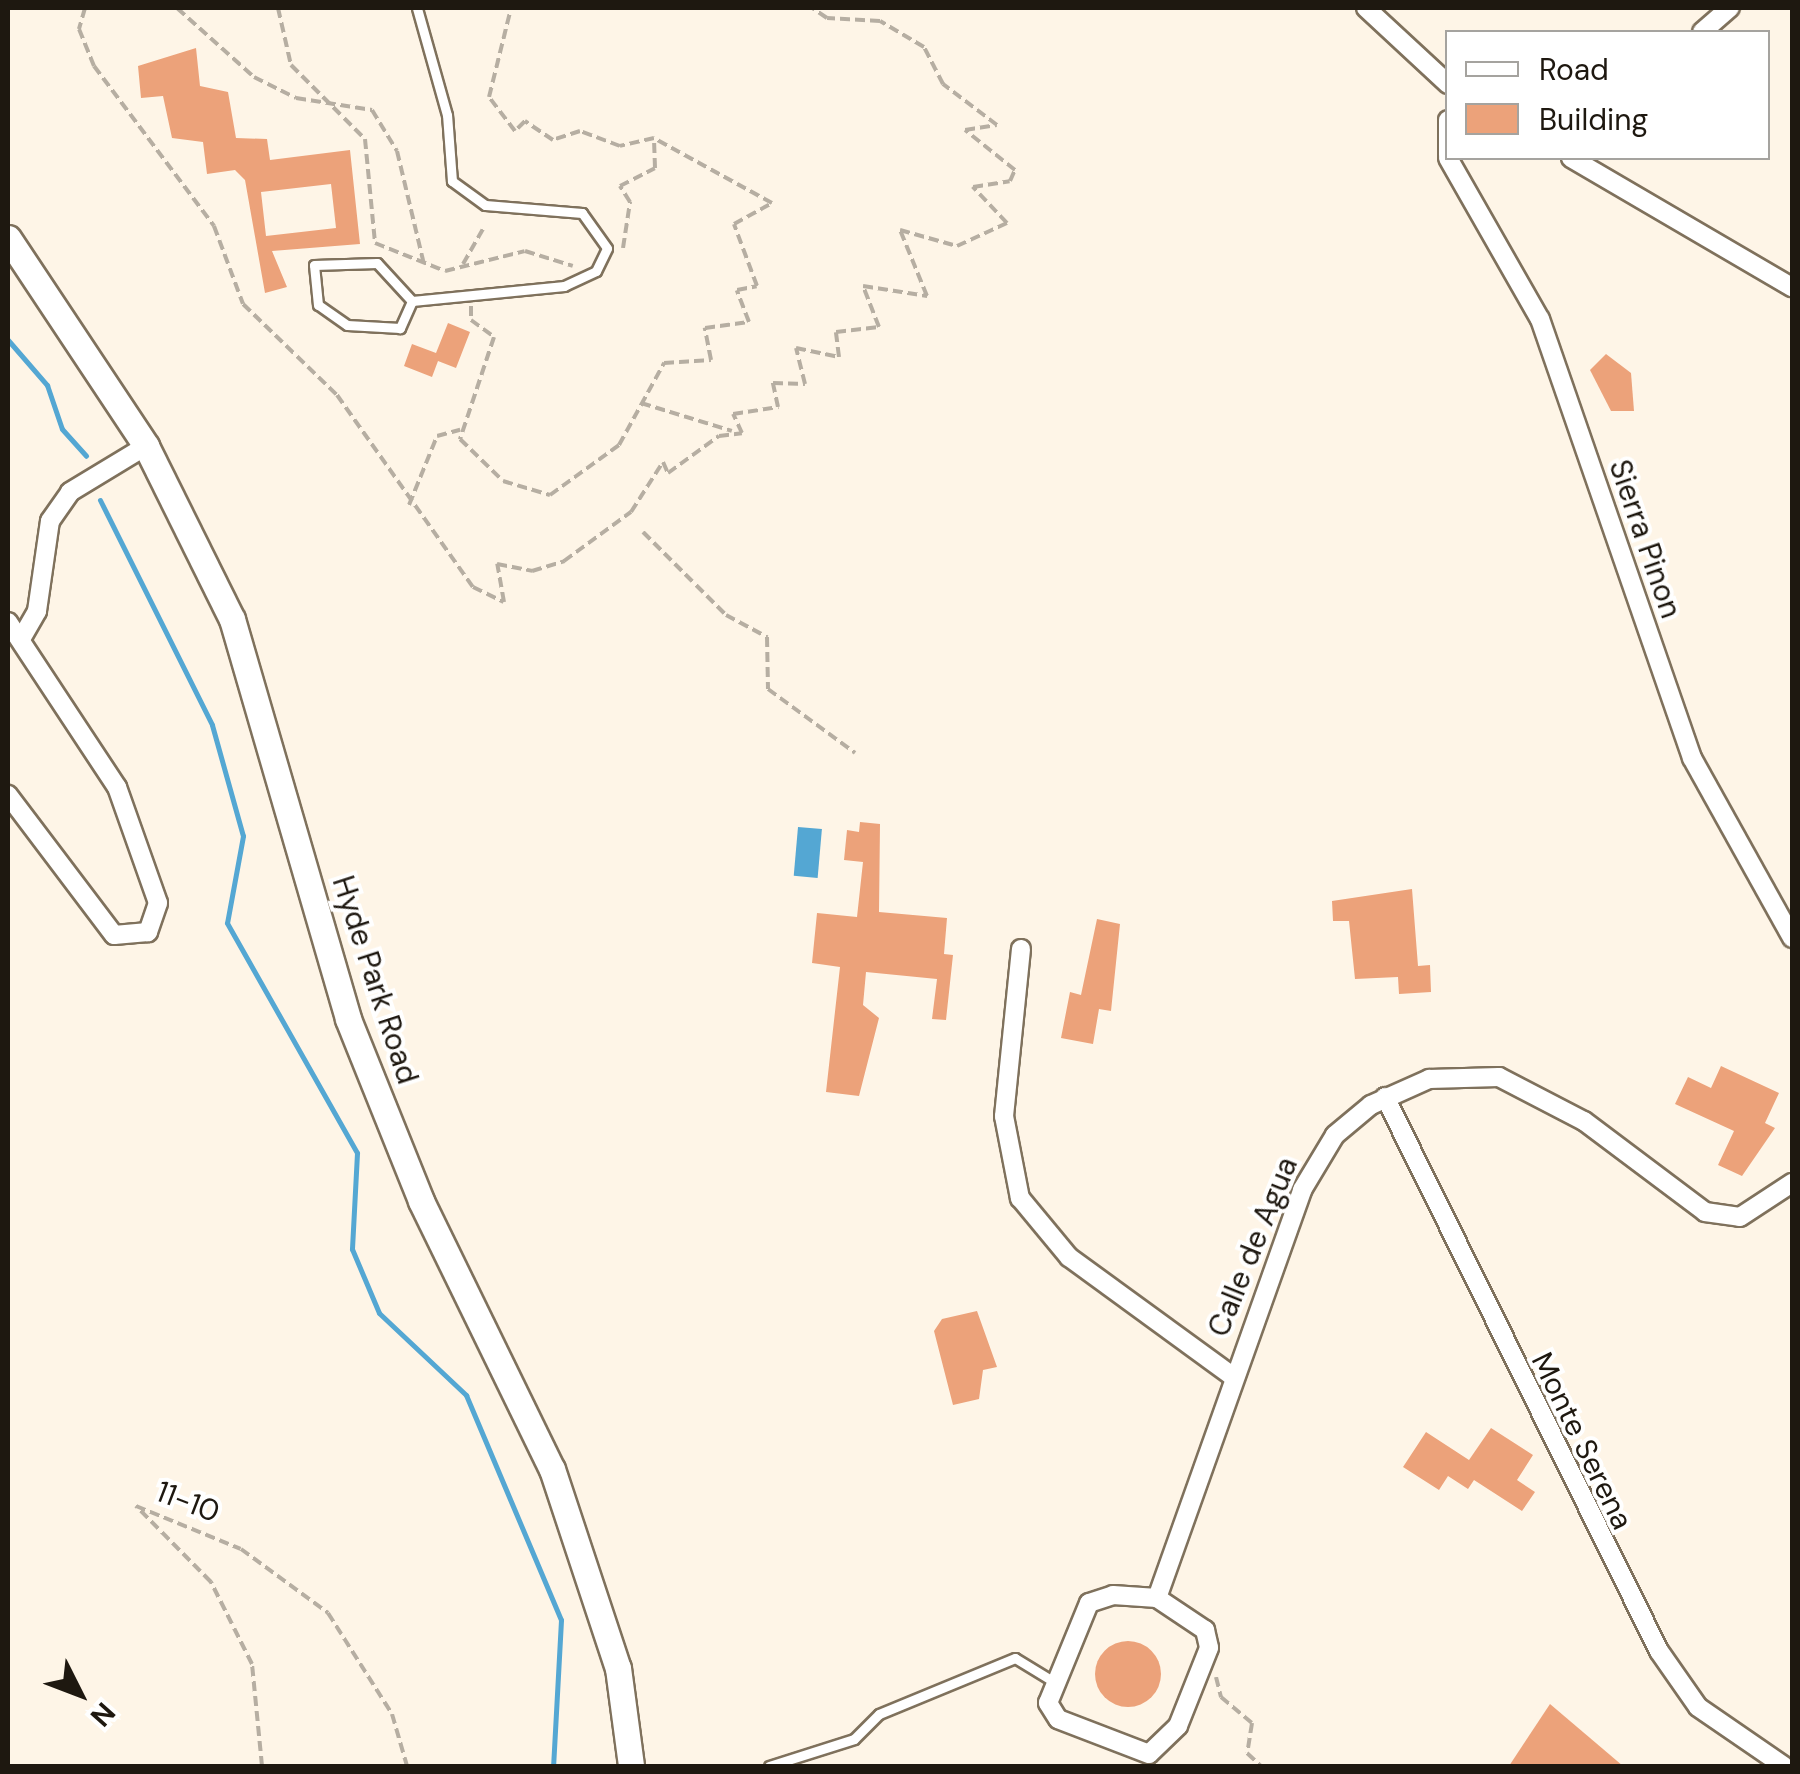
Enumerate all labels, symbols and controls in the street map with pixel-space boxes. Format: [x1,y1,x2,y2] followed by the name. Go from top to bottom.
[1445,30,1770,160] legend
[1539,50,1609,89] text: Road
[1539,100,1648,139] text: Building
[1601,455,1689,623] street label: Sierra Pinon
[324,871,426,1089] street label: Hyde Park Road
[1201,1152,1305,1342] street label: Calle de Agua
[1524,1347,1640,1535] street label: Monte Serena
[151,1474,225,1530] street label: 11-10
[30,1644,130,1744] north arrow
[82,1694,123,1734] text: N

